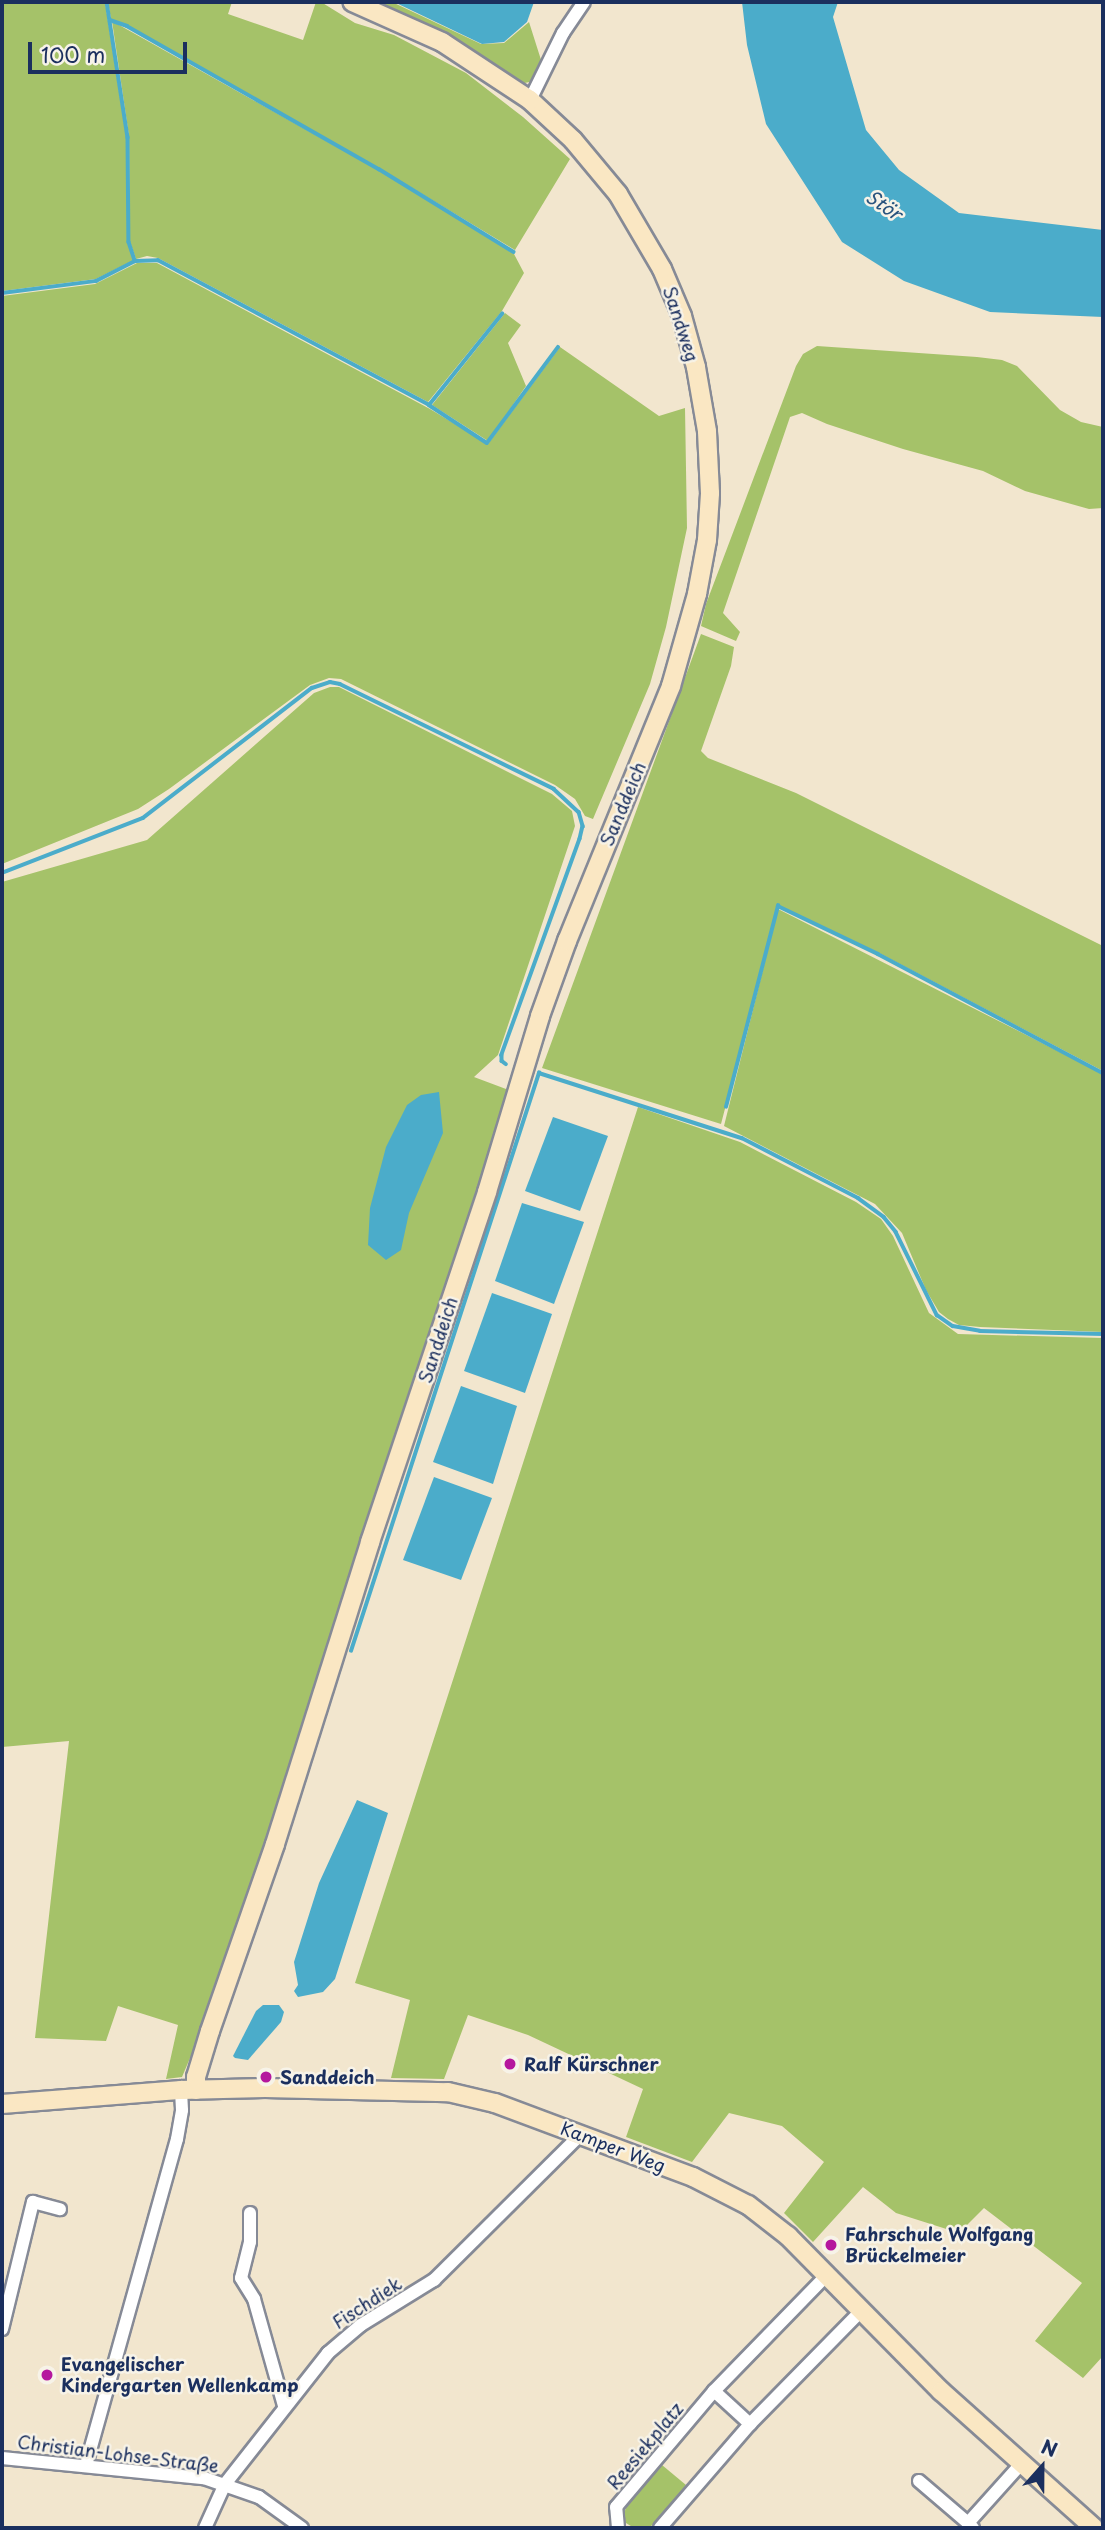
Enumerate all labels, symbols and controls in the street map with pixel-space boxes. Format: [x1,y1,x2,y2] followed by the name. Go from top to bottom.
[32,28,191,72] scale bar
[41,38,105,70] text: 100 m
[862,185,906,225] water label: Stör
[659,284,703,364] street label: Sandweg
[596,759,650,849] street label: Sanddeich
[414,1294,462,1386] street label: Sanddeich
[524,2053,660,2075] place label: Ralf Kürschner
[502,2056,518,2072] marker: Ralf Kürschner
[280,2066,375,2088] place label: Sanddeich
[258,2069,274,2085] marker: Sanddeich
[557,2117,669,2177] street label: Kamper Weg
[845,2224,1033,2266] place label: Fahrschule Wolfgang Brückelmeier
[823,2237,839,2253] marker: Fahrschule Wolfgang Brückelmeier
[328,2273,406,2333] street label: Fischdiek
[61,2354,300,2396] place label: Evangelischer Kindergarten Wellenkamp
[39,2367,55,2383] marker: Evangelischer Kindergarten Wellenkamp
[603,2398,687,2494] street label: Reesiekplatz
[16,2431,220,2477] street label: Christian-Lohse-Straße
[1007,2432,1077,2502] north arrow
[1037,2432,1062,2463] text: N

